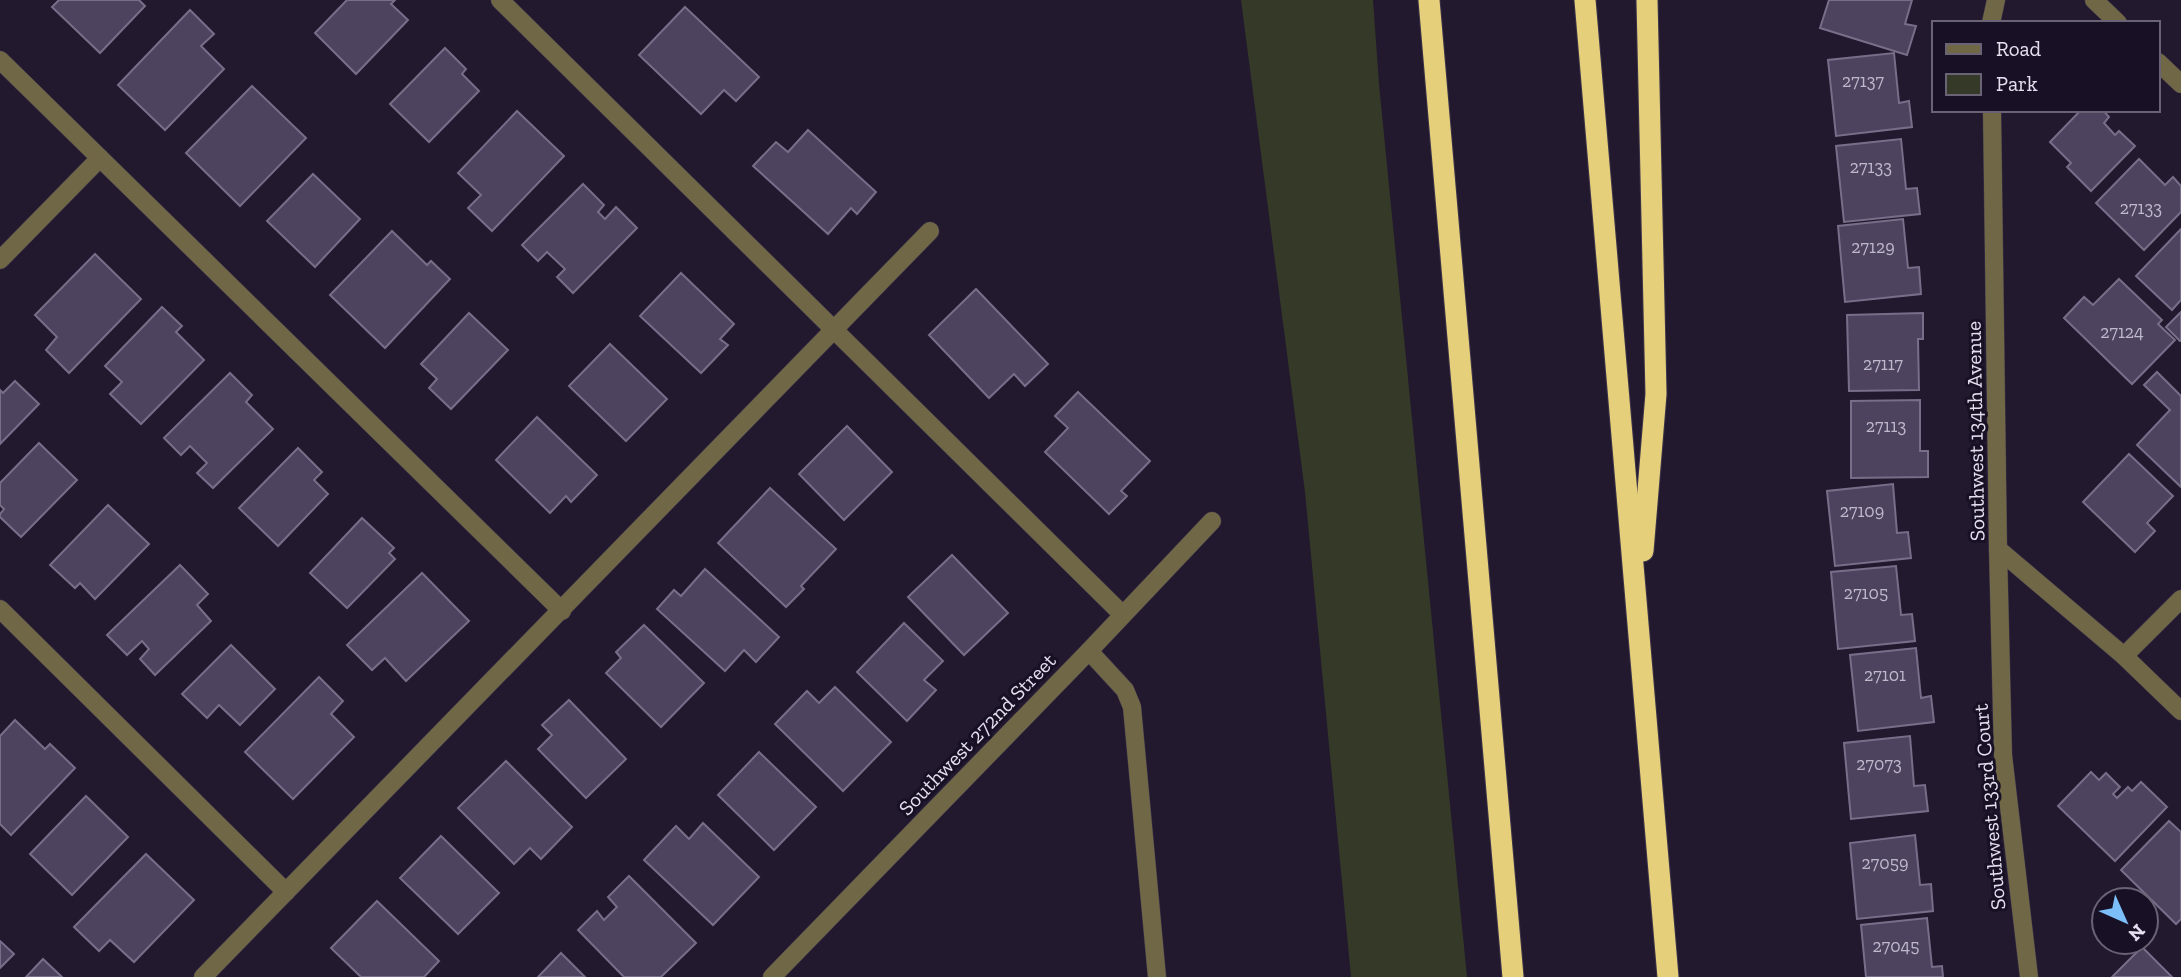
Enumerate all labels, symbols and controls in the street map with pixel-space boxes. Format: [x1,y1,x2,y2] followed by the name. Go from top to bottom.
[1932,21,2160,112] legend
[1996,36,2042,61] text: Road
[1842,70,1884,92] house number: 27137
[1996,71,2038,96] text: Park
[1850,156,1892,178] house number: 27133
[2120,197,2162,219] house number: 27133
[1851,236,1895,258] house number: 27129
[1961,321,1989,541] street label: Southwest 134th Avenue
[2100,321,2144,343] house number: 27124
[1863,353,1903,375] house number: 27117
[1866,415,1906,437] house number: 27113
[1840,500,1884,522] house number: 27109
[1844,582,1888,604] house number: 27105
[893,648,1061,820] street label: Southwest 272nd Street
[1864,664,1906,686] house number: 27101
[1968,703,2010,911] street label: Southwest 133rd Court
[1856,753,1902,775] house number: 27073
[1862,852,1908,874] house number: 27059
[2090,886,2160,956] north arrow
[2123,919,2150,946] text: N
[1872,935,1920,957] house number: 27045

